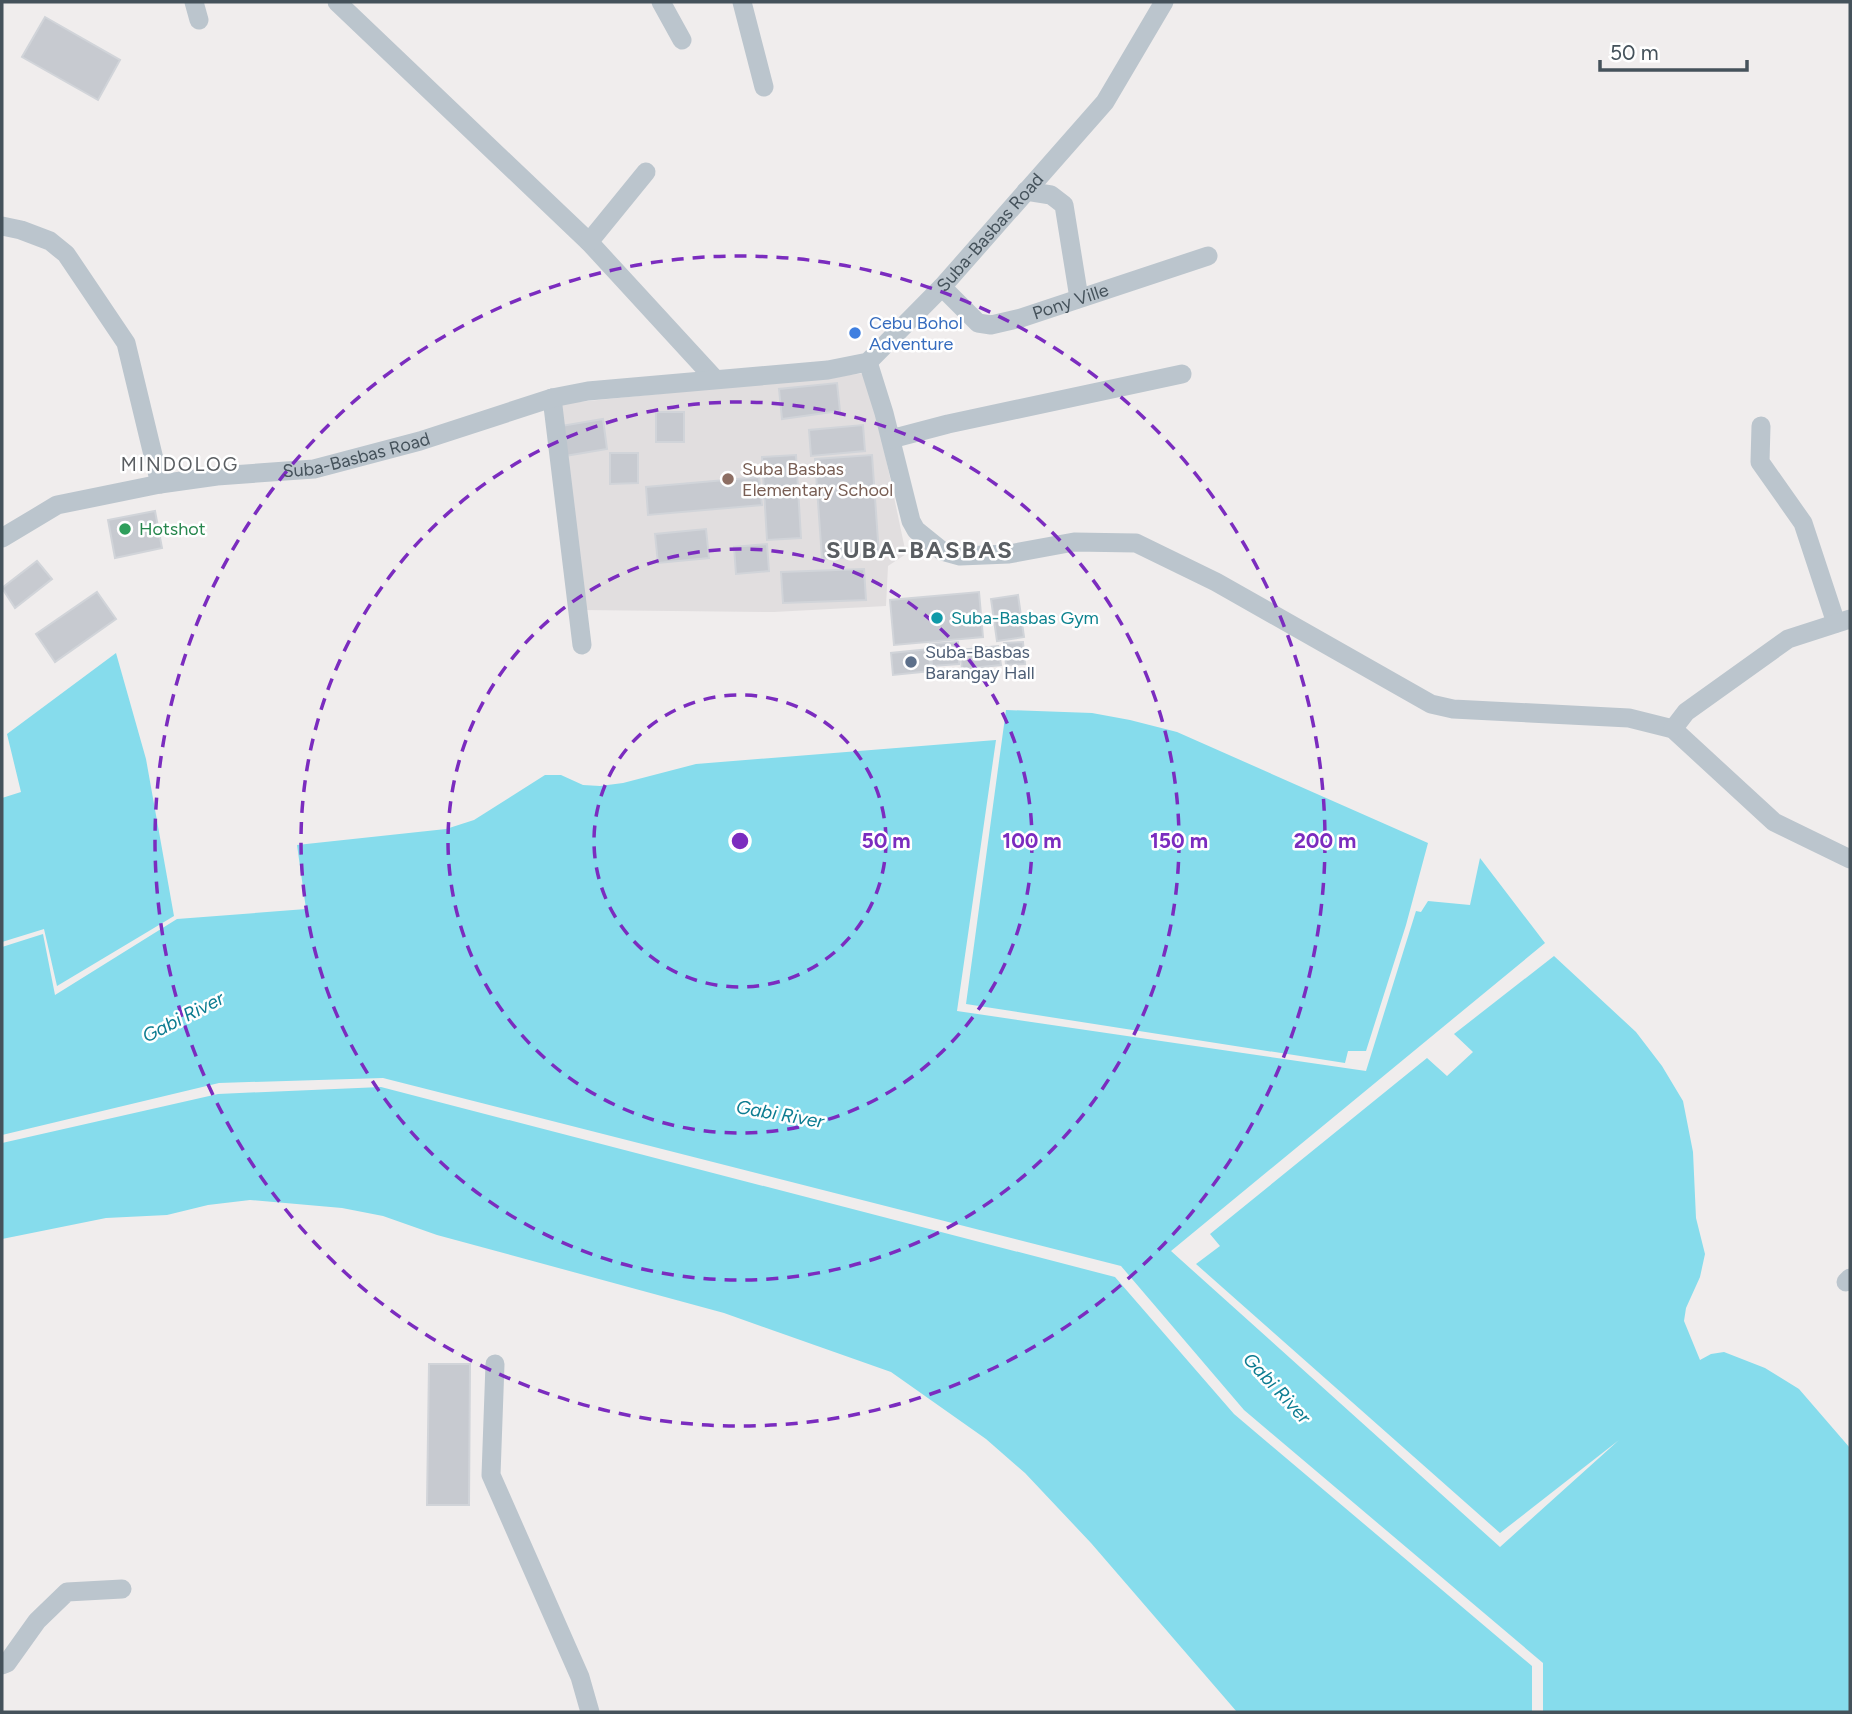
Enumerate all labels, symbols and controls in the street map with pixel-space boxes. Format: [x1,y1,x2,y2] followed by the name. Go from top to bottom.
[1600,28,1747,72] scale bar
[1610,40,1659,65] text: 50 m
[932,169,1048,296] street label: Suba-Basbas Road
[1030,279,1112,324] street label: Pony Ville
[869,312,963,355] place label: Cebu Bohol Adventure
[847,325,863,341] marker: Cebu Bohol Adventure
[282,428,433,482] street label: Suba-Basbas Road
[121,453,239,476] district label: MINDOLOG
[742,458,893,501] place label: Suba Basbas Elementary School
[720,471,736,487] marker: Suba Basbas Elementary School
[139,518,206,540] place label: Hotshot
[117,521,133,537] marker: Hotshot
[826,535,1014,564] district label: SUBA-BASBAS
[951,607,1099,629] place label: Suba-Basbas Gym
[929,610,945,626] marker: Suba-Basbas Gym
[925,641,1035,684] place label: Suba-Basbas Barangay Hall
[903,654,919,670] marker: Suba-Basbas Barangay Hall
[861,828,911,853] text: 50 m
[1002,828,1062,853] text: 100 m
[1150,828,1208,853] text: 150 m
[1294,828,1356,853] text: 200 m
[728,829,752,853] centre of rings
[138,986,228,1047] water label: Gabi River
[734,1095,826,1133] water label: Gabi River
[1238,1348,1316,1429] water label: Gabi River

